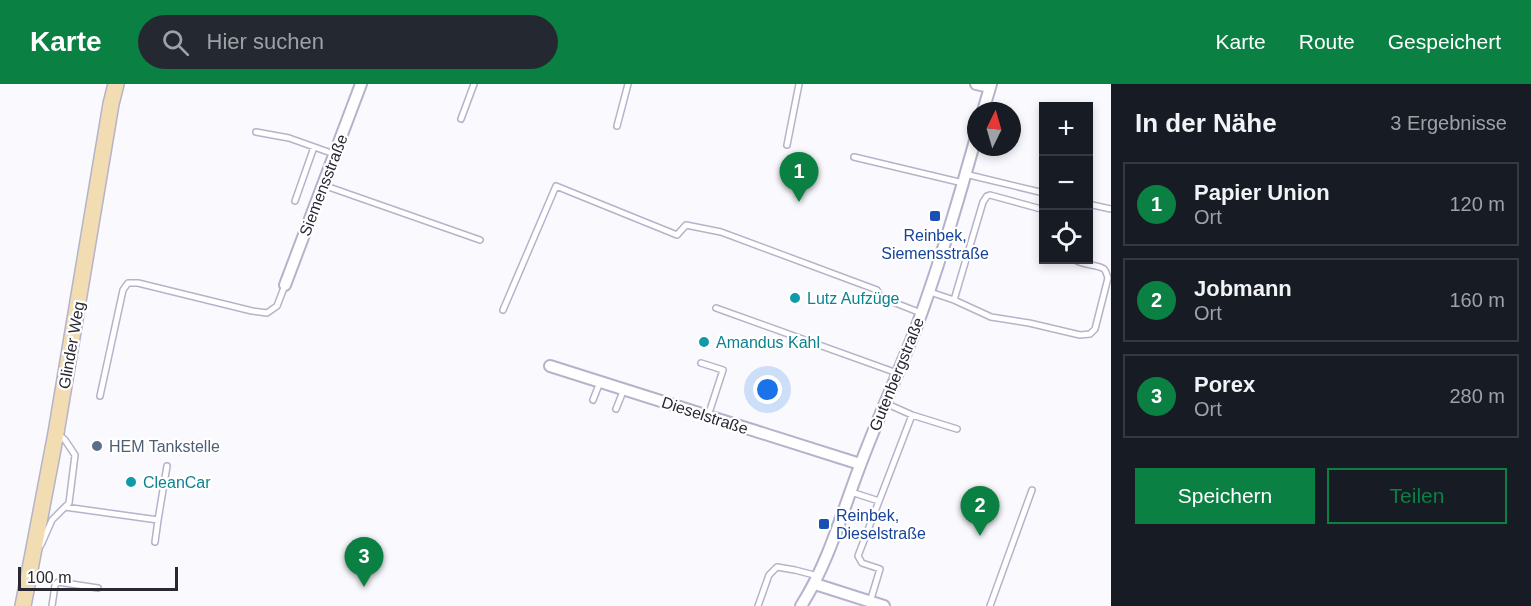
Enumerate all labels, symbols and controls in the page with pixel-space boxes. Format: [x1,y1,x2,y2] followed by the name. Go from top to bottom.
[138,15,558,69] search box
[30,26,102,57] text: Karte
[159,26,192,59] icon: search
[207,29,324,54] text: Hier suchen
[1216,30,1266,53] text: Karte
[1299,30,1355,53] text: Route
[1388,30,1501,53] text: Gespeichert
[967,102,1021,156] north arrow
[1039,102,1093,264] map controls
[1039,102,1093,156] button: +
[1135,108,1277,138] text: In der Nähe
[1390,112,1507,134] text: 3 Ergebnisse
[296,132,351,238] street label: Siemensstraße
[780,152,818,202] pin: 1
[1039,156,1093,210] button: −
[1194,180,1330,205] text: Papier Union
[1151,193,1162,215] text: 1
[1449,193,1505,215] text: 120 m
[1194,206,1222,228] text: Ort
[928,209,942,223] marker: Reinbek, Siemensstraße
[1039,210,1093,264] button: locate
[881,227,989,262] place label: Reinbek, Siemensstraße
[1194,276,1292,301] text: Jobmann
[1151,289,1162,311] text: 2
[1449,289,1505,311] text: 160 m
[807,290,900,307] place label: Lutz Aufzüge
[788,291,802,305] marker: Lutz Aufzüge
[55,300,88,390] street label: Glinder Weg
[1194,302,1222,324] text: Ort
[866,315,927,433] street label: Gutenbergstraße
[716,334,820,351] place label: Amandus Kahl
[697,335,711,349] marker: Amandus Kahl
[1194,372,1255,397] text: Porex
[753,375,782,404] your location
[1151,385,1162,407] text: 3
[1449,385,1505,407] text: 280 m
[660,394,750,437] street label: Dieselstraße
[1194,398,1222,420] text: Ort
[109,438,220,455] place label: HEM Tankstelle
[90,439,104,453] marker: HEM Tankstelle
[1135,468,1315,524] button: Speichern
[1327,468,1507,524] button: Teilen
[143,474,211,491] place label: CleanCar
[124,475,138,489] marker: CleanCar
[960,486,1000,536] pin: 2
[836,507,926,542] place label: Reinbek, Dieselstraße
[817,517,831,531] marker: Reinbek, Dieselstraße
[344,538,384,587] pin: 3
[18,564,178,592] scale bar
[27,569,71,586] text: 100 m

